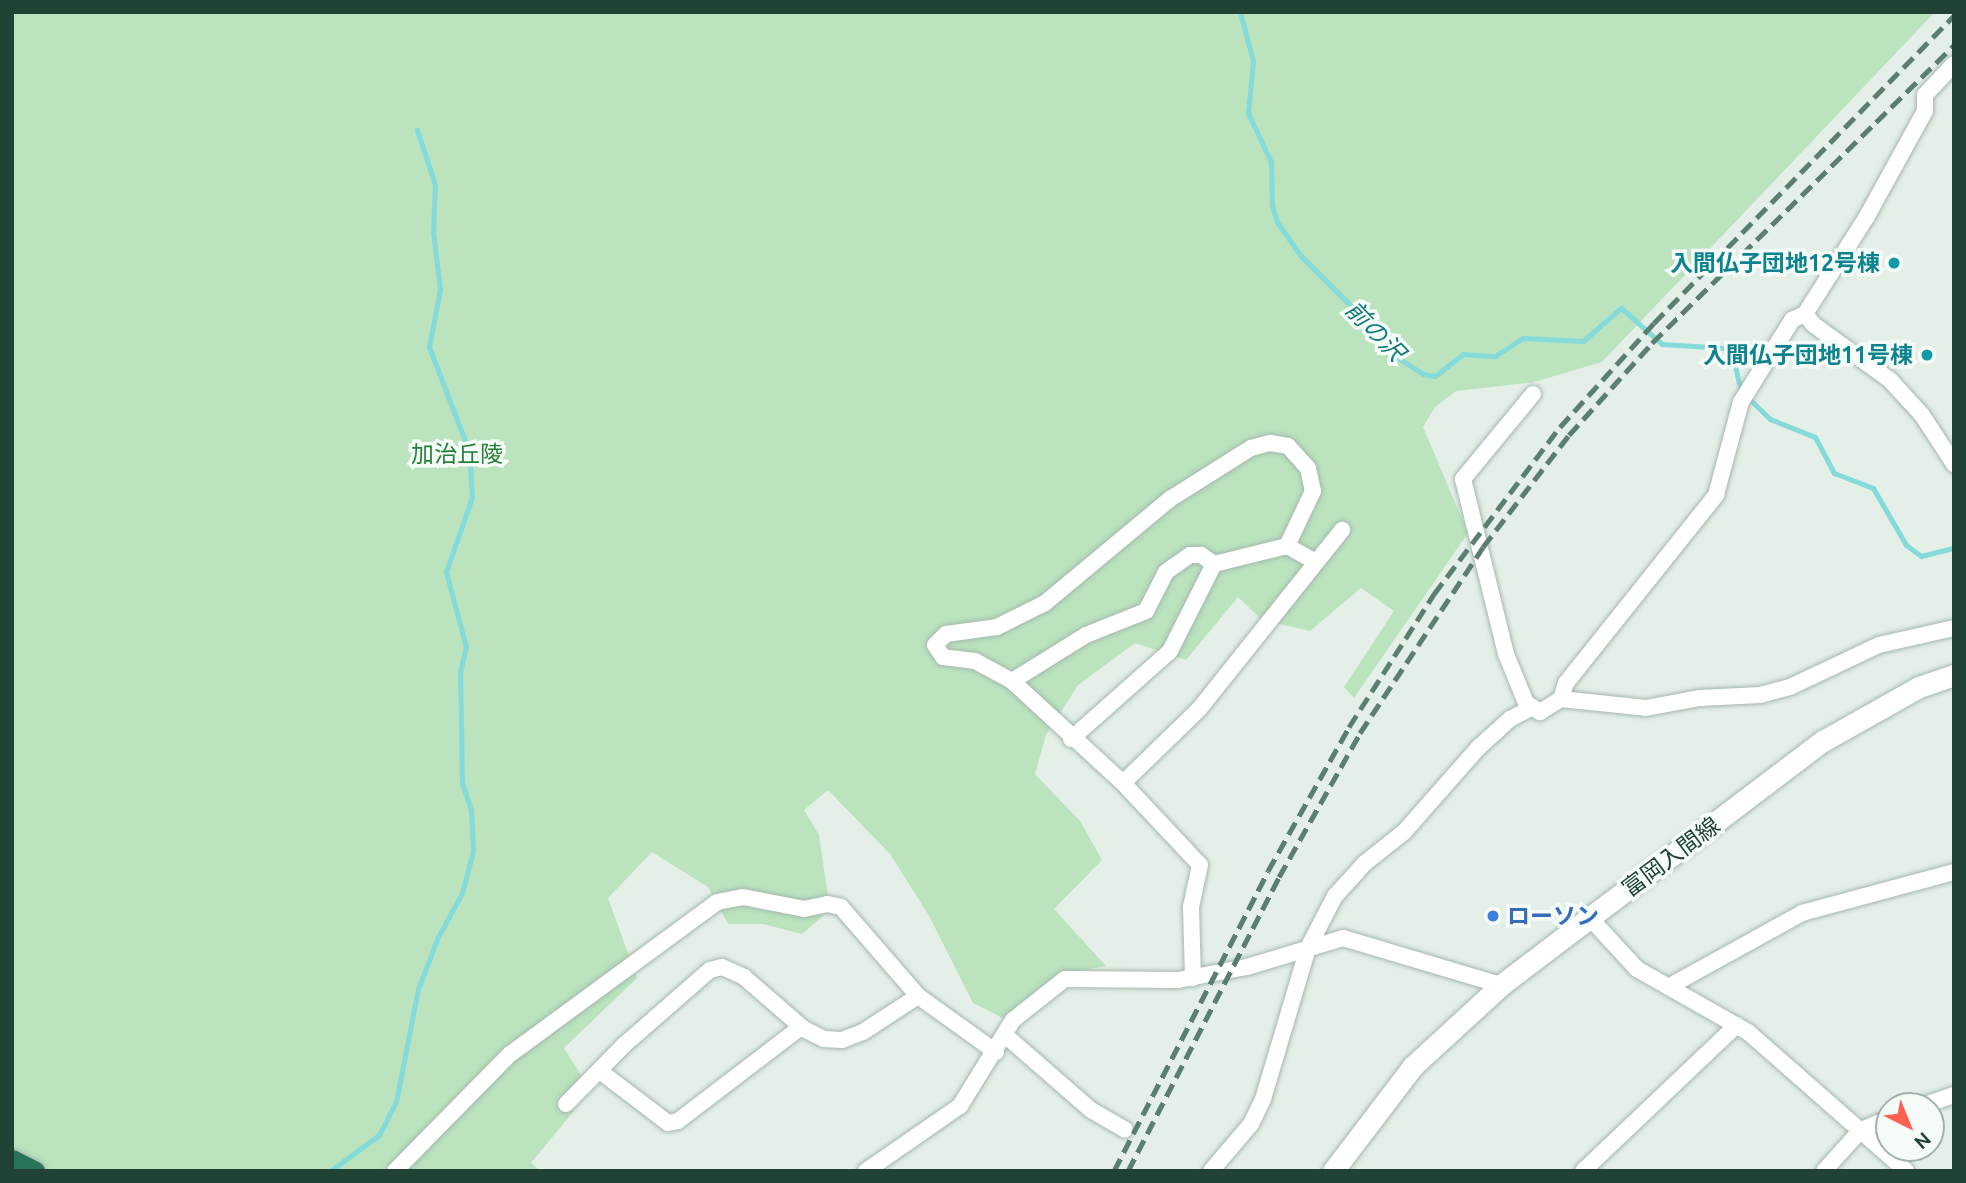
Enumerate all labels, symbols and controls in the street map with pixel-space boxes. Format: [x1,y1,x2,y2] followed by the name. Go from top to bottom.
[1670,249,1880,277] place label: 入間仏子団地12号棟
[1886,255,1902,271] marker: 入間仏子団地12号棟
[1340,295,1410,367] water label: 前の沢
[1703,341,1913,369] place label: 入間仏子団地11号棟
[1919,347,1935,363] marker: 入間仏子団地11号棟
[411,440,503,468] park label: 加治丘陵
[1617,811,1725,903] street label: 富岡入間線
[1507,902,1599,930] place label: ローソン
[1485,908,1501,924] marker: ローソン
[1875,1092,1945,1162] north arrow
[1910,1128,1936,1154] text: N

